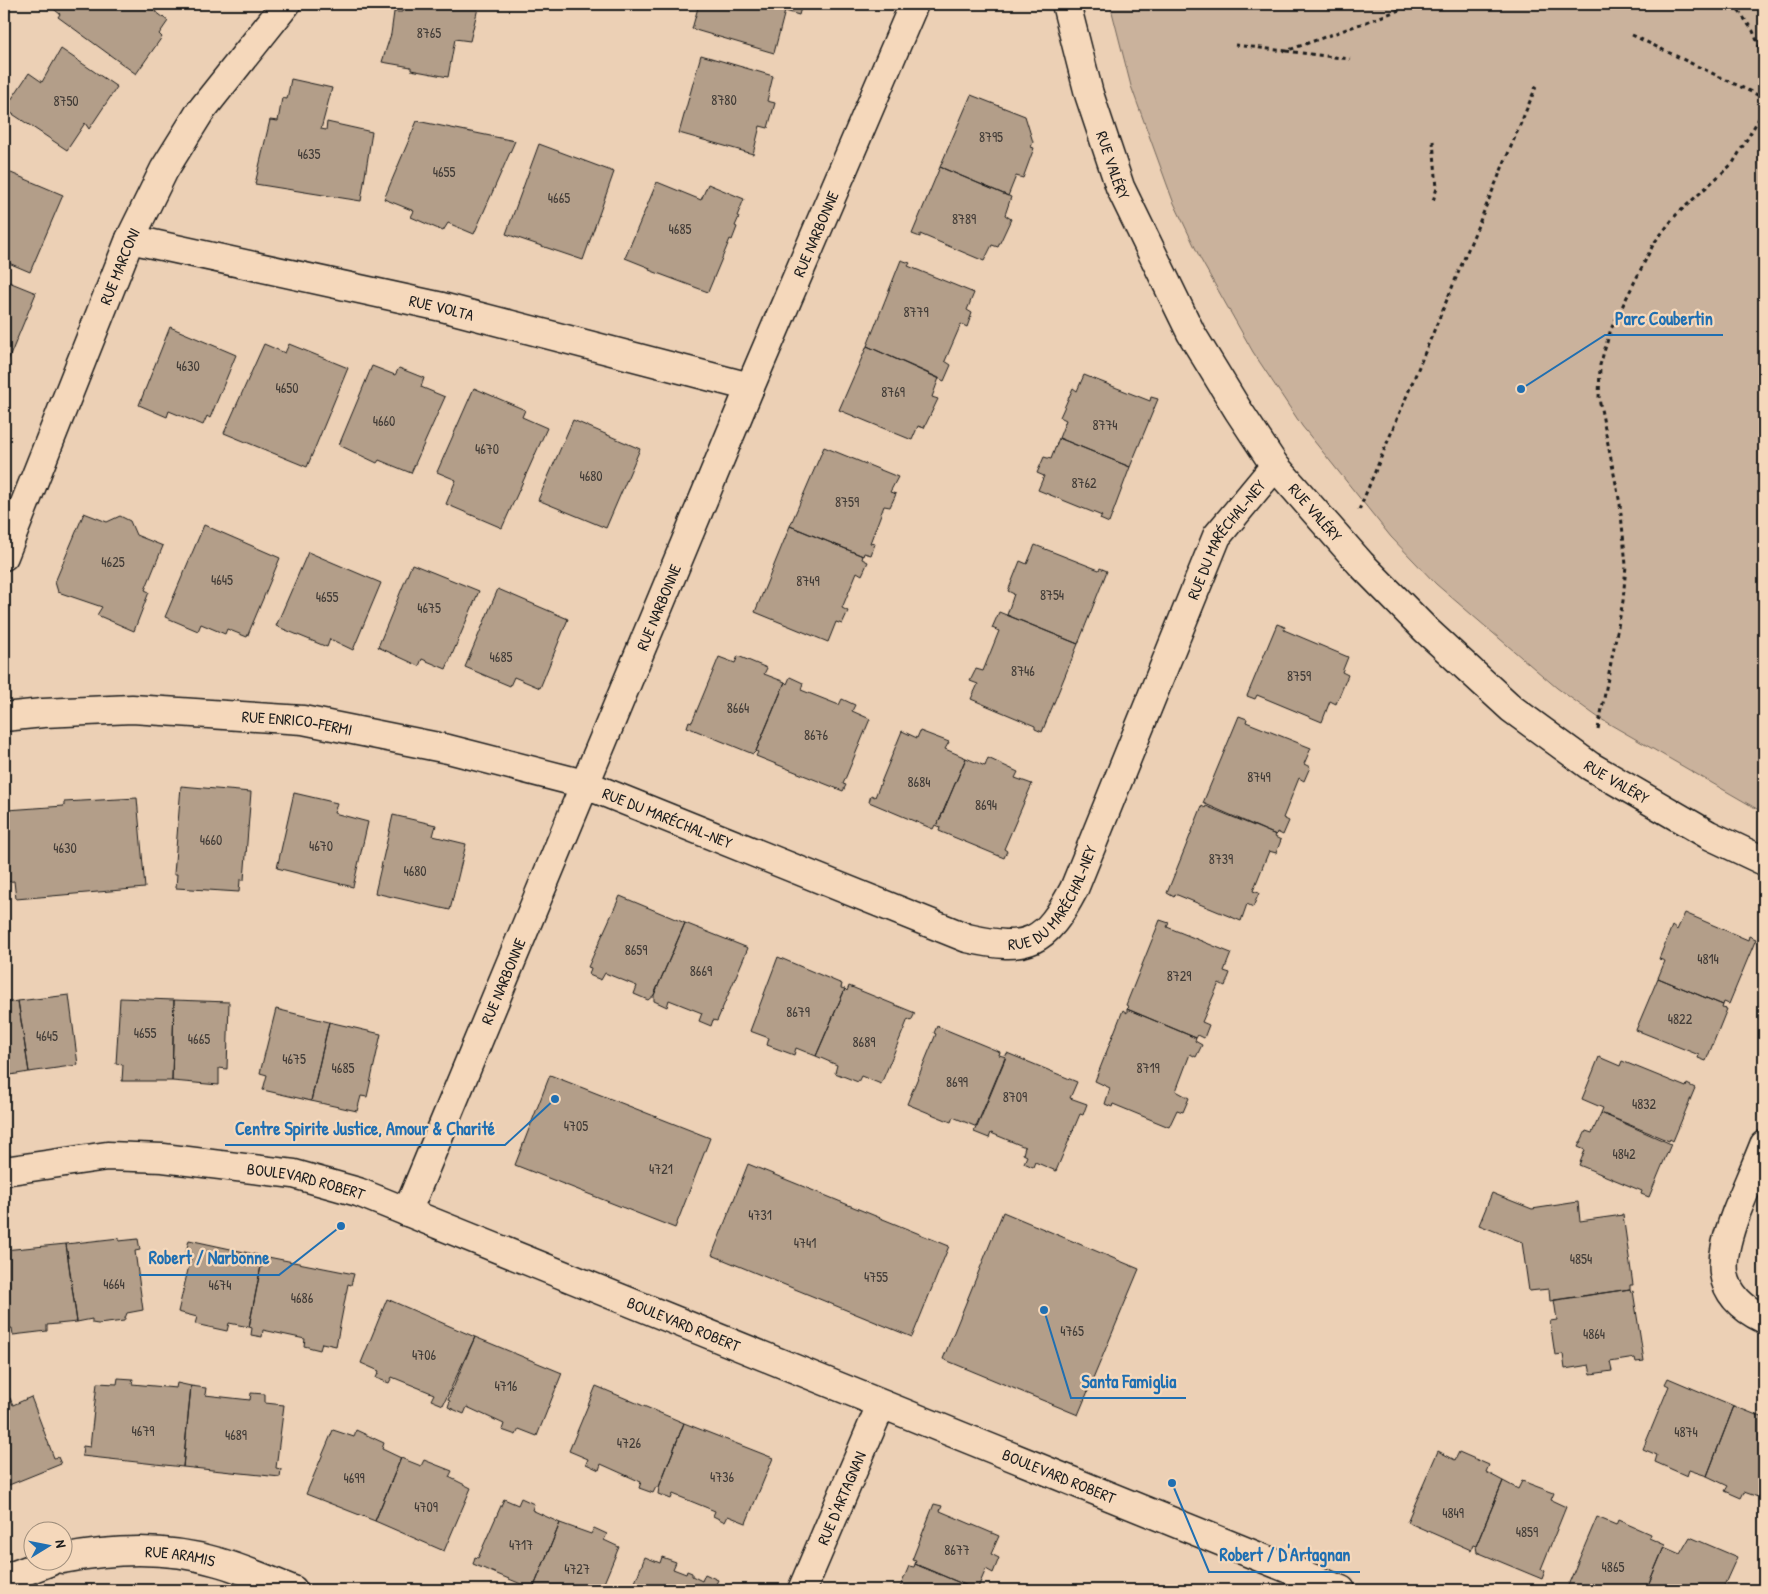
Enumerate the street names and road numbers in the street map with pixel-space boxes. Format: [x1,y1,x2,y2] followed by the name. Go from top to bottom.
[1091,128,1135,203] street label: RUE VALÉRY
[787,187,844,280] street label: RUE NARBONNE
[94,224,145,308] street label: RUE MARCONI
[407,289,477,326] street label: RUE VOLTA
[1181,475,1270,603] street label: RUE DU MARÉCHAL-NEY
[1284,478,1347,546] street label: RUE VALÉRY
[631,561,686,654] street label: RUE NARBONNE
[241,705,354,741] street label: RUE ENRICO-FERMI
[1580,754,1653,809] street label: RUE VALÉRY
[600,782,736,854] street label: RUE DU MARÉCHAL-NEY
[1008,842,1102,955] street label: RUE DU MARÉCHAL-NEY
[475,935,531,1028] street label: RUE NARBONNE
[246,1157,369,1205] street label: BOULEVARD ROBERT
[624,1291,744,1357] street label: BOULEVARD ROBERT
[999,1443,1120,1509] street label: BOULEVARD ROBERT
[812,1448,871,1548] street label: RUE D'ARTAGNAN
[145,1540,218,1572] street label: RUE ARAMIS

